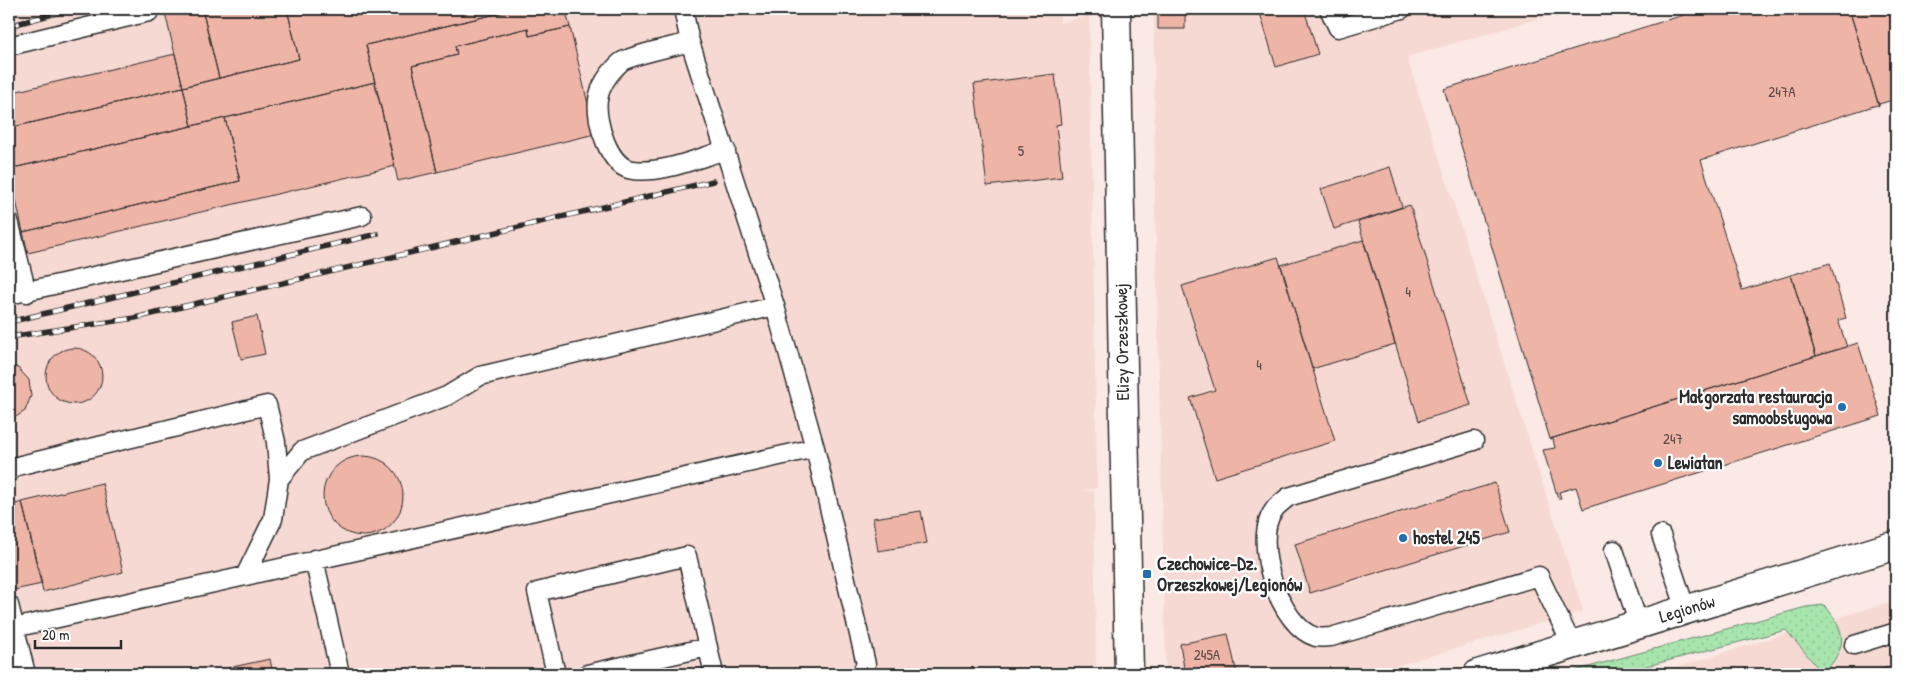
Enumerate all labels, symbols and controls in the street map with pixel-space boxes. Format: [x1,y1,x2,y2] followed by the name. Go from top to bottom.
[1768,81,1796,102] house number: 247A
[1018,140,1025,161] house number: 5
[1405,281,1411,302] house number: 4
[1108,283,1135,401] street label: Elizy Orzeszkowej
[1256,354,1262,375] house number: 4
[1679,384,1833,431] place label: Małgorzata restauracja samoobsługowa
[1836,401,1848,413] marker: Małgorzata restauracja samoobsługowa
[1663,428,1683,449] house number: 247
[1668,450,1723,475] place label: Lewiatan
[1652,457,1664,469] marker: Lewiatan
[1413,525,1480,550] place label: hostel 245
[1397,532,1409,544] marker: hostel 245
[1157,551,1303,598] place label: Czechowice-Dz. Orzeszkowej/Legionów
[1141,568,1153,580] marker: Czechowice-Dz. Orzeszkowej/Legionów
[1656,588,1718,629] street label: Legionów
[35,618,121,650] scale bar
[42,624,69,645] text: 20 m
[1194,644,1221,665] house number: 245A

